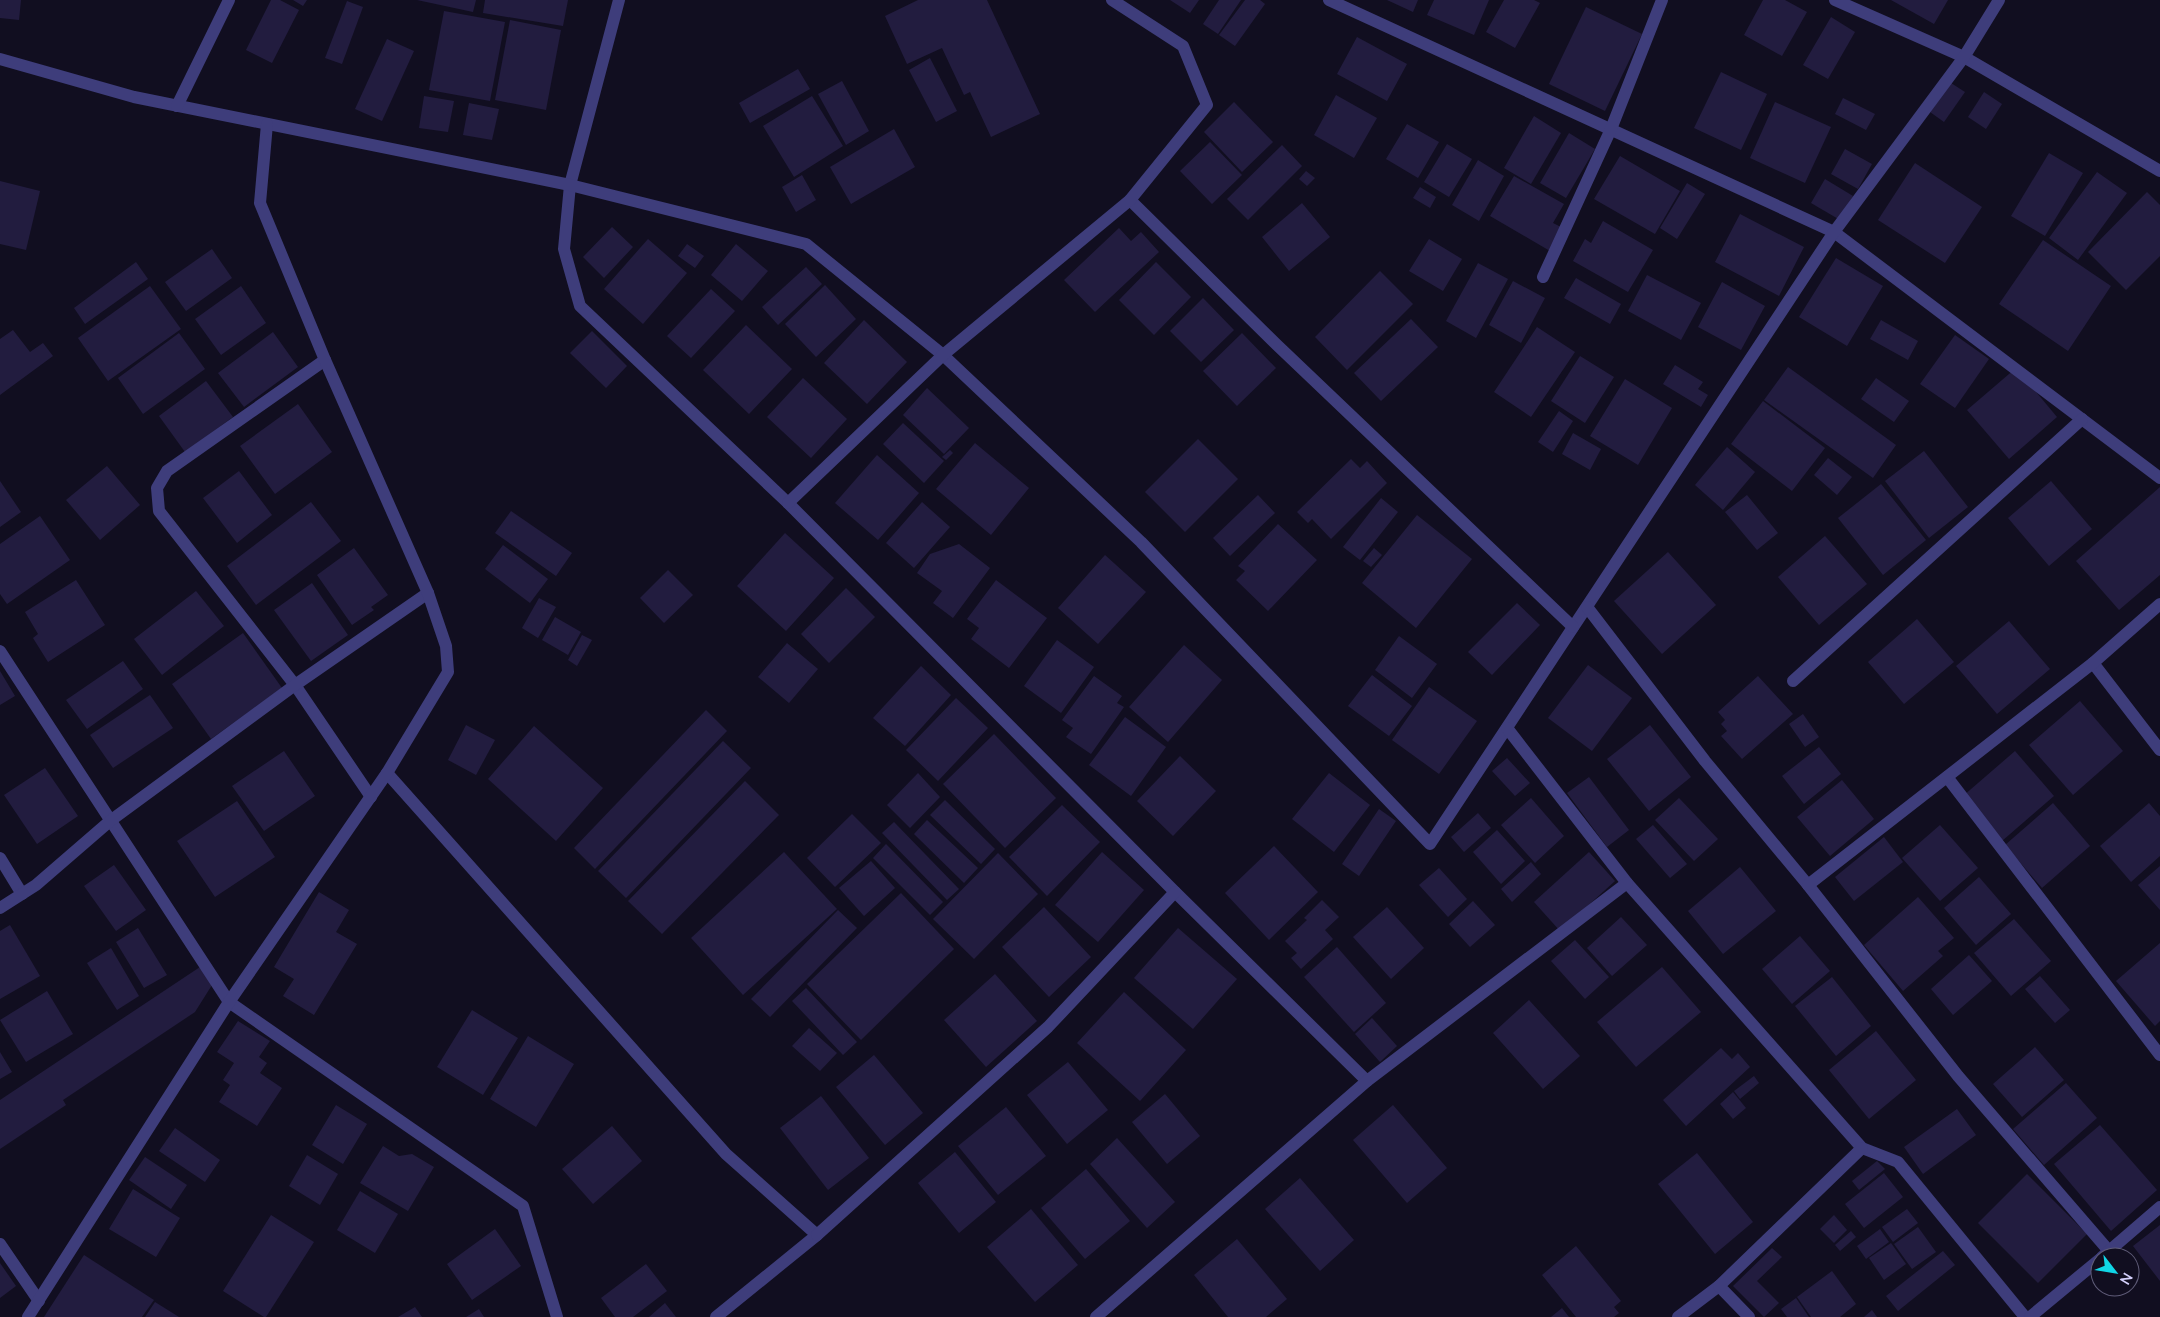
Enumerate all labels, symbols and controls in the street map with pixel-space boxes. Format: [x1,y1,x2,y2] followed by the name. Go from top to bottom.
[2090,1247,2140,1297] north arrow
[2117,1270,2137,1288] text: N

